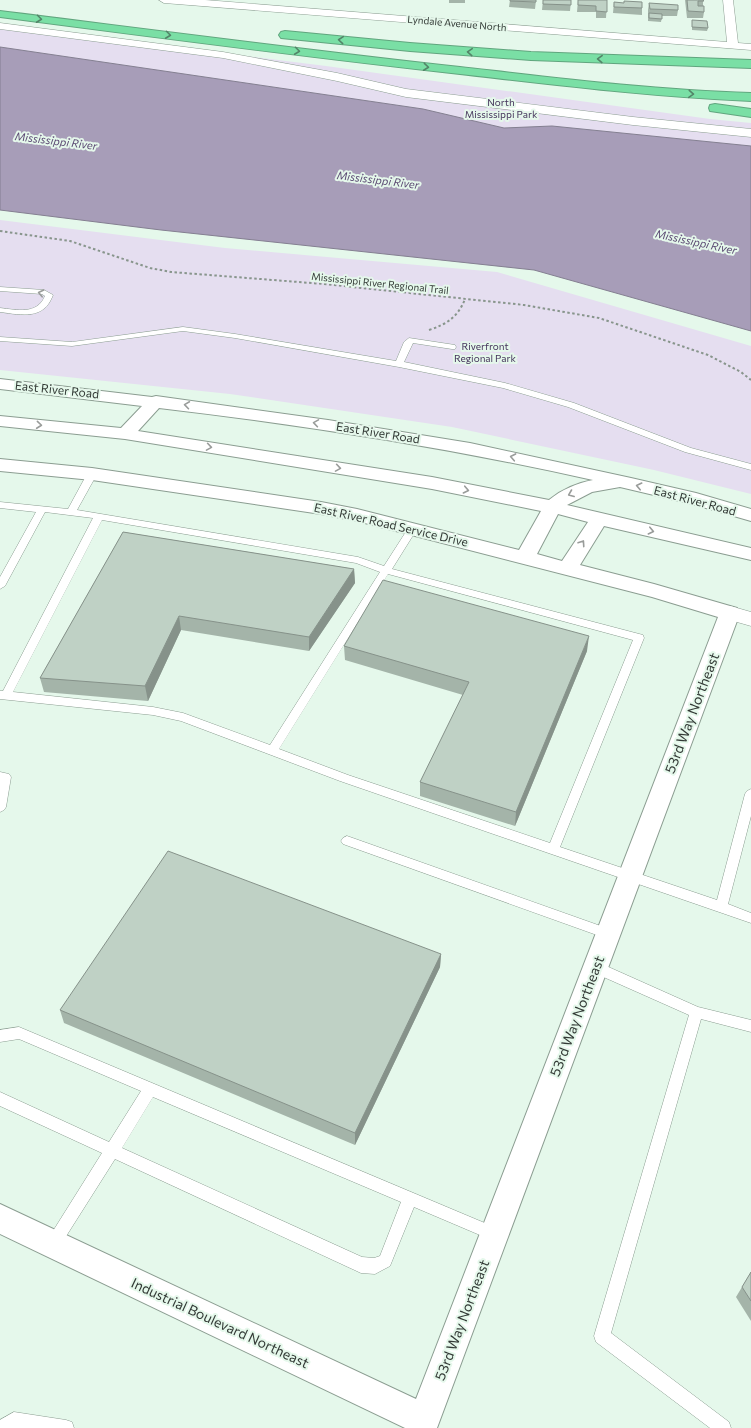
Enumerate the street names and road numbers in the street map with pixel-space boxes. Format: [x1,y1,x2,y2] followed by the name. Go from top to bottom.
[407,13,507,33] street label: Lyndale Avenue North
[311,270,449,296] street label: Mississippi River Regional Trail
[14,378,100,400] street label: East River Road
[335,418,421,446] street label: East River Road
[653,482,738,518] street label: East River Road
[313,499,470,549] street label: East River Road Service Drive
[661,650,722,776] street label: 53rd Way Northeast
[546,953,607,1079] street label: 53rd Way Northeast
[431,1257,492,1383] street label: 53rd Way Northeast
[129,1274,312,1371] street label: Industrial Boulevard Northeast

